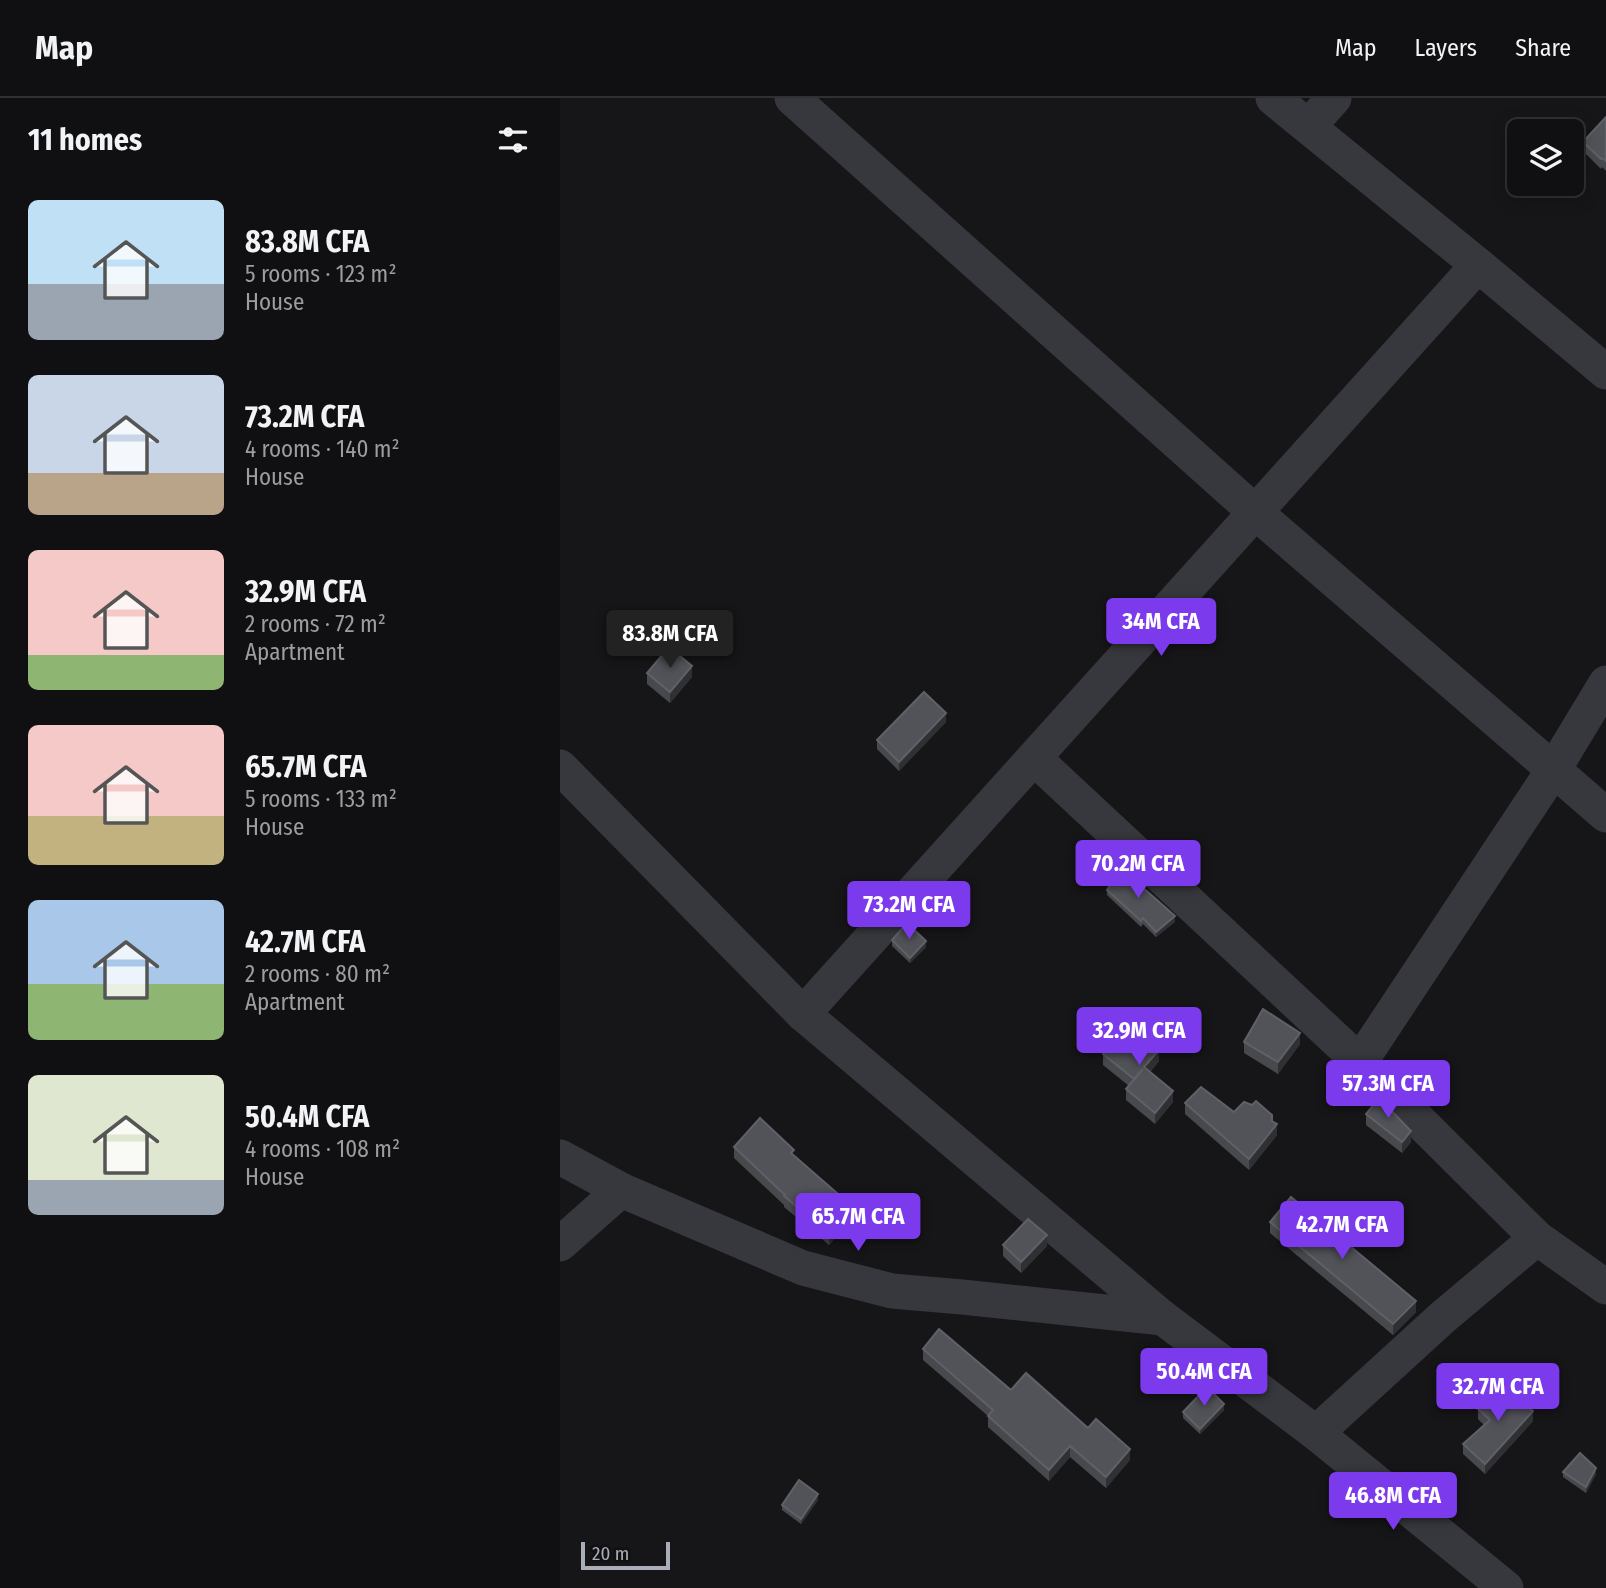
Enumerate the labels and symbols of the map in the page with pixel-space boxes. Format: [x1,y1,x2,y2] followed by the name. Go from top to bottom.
[1096,598,1226,658] pin: 34M CFA
[590,610,750,670] pin: 83.8M CFA
[1058,840,1218,900] pin: 70.2M CFA
[829,882,989,941] pin: 73.2M CFA
[1059,1007,1219,1067] pin: 32.9M CFA
[1308,1060,1468,1120] pin: 57.3M CFA
[778,1194,938,1253] pin: 65.7M CFA
[1262,1202,1422,1261] pin: 42.7M CFA
[1124,1348,1284,1408] pin: 50.4M CFA
[1418,1364,1578,1423] pin: 32.7M CFA
[1313,1472,1473,1532] pin: 46.8M CFA
[581,1539,670,1571] scale bar

